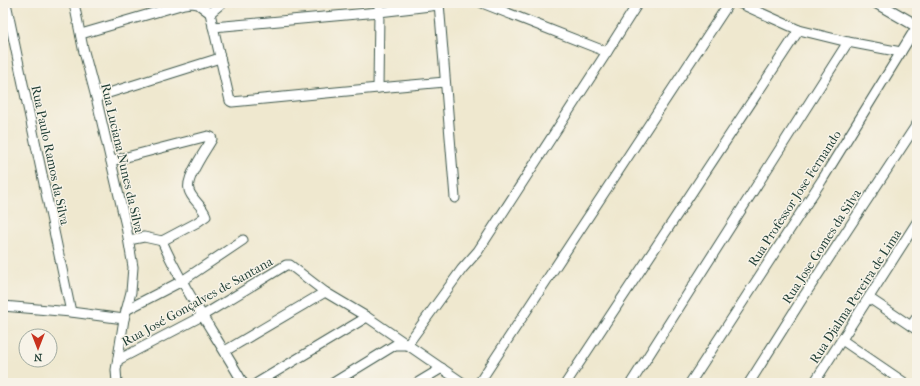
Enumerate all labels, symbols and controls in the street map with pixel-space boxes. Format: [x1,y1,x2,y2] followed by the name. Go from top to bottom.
[98,82,147,235] street label: Rua Luciana Nunes da Silva
[28,84,73,227] street label: Rua Paulo Ramos da Silva
[745,127,844,269] street label: Rua Professor Jose Fernando
[779,185,865,306] street label: Rua Jose Gomes da Silva
[806,226,905,366] street label: Rua Djalma Pereira de Lima
[119,253,277,350] street label: Rua José Gonçalves de Santana
[18,328,58,368] north arrow
[33,351,42,364] text: N

